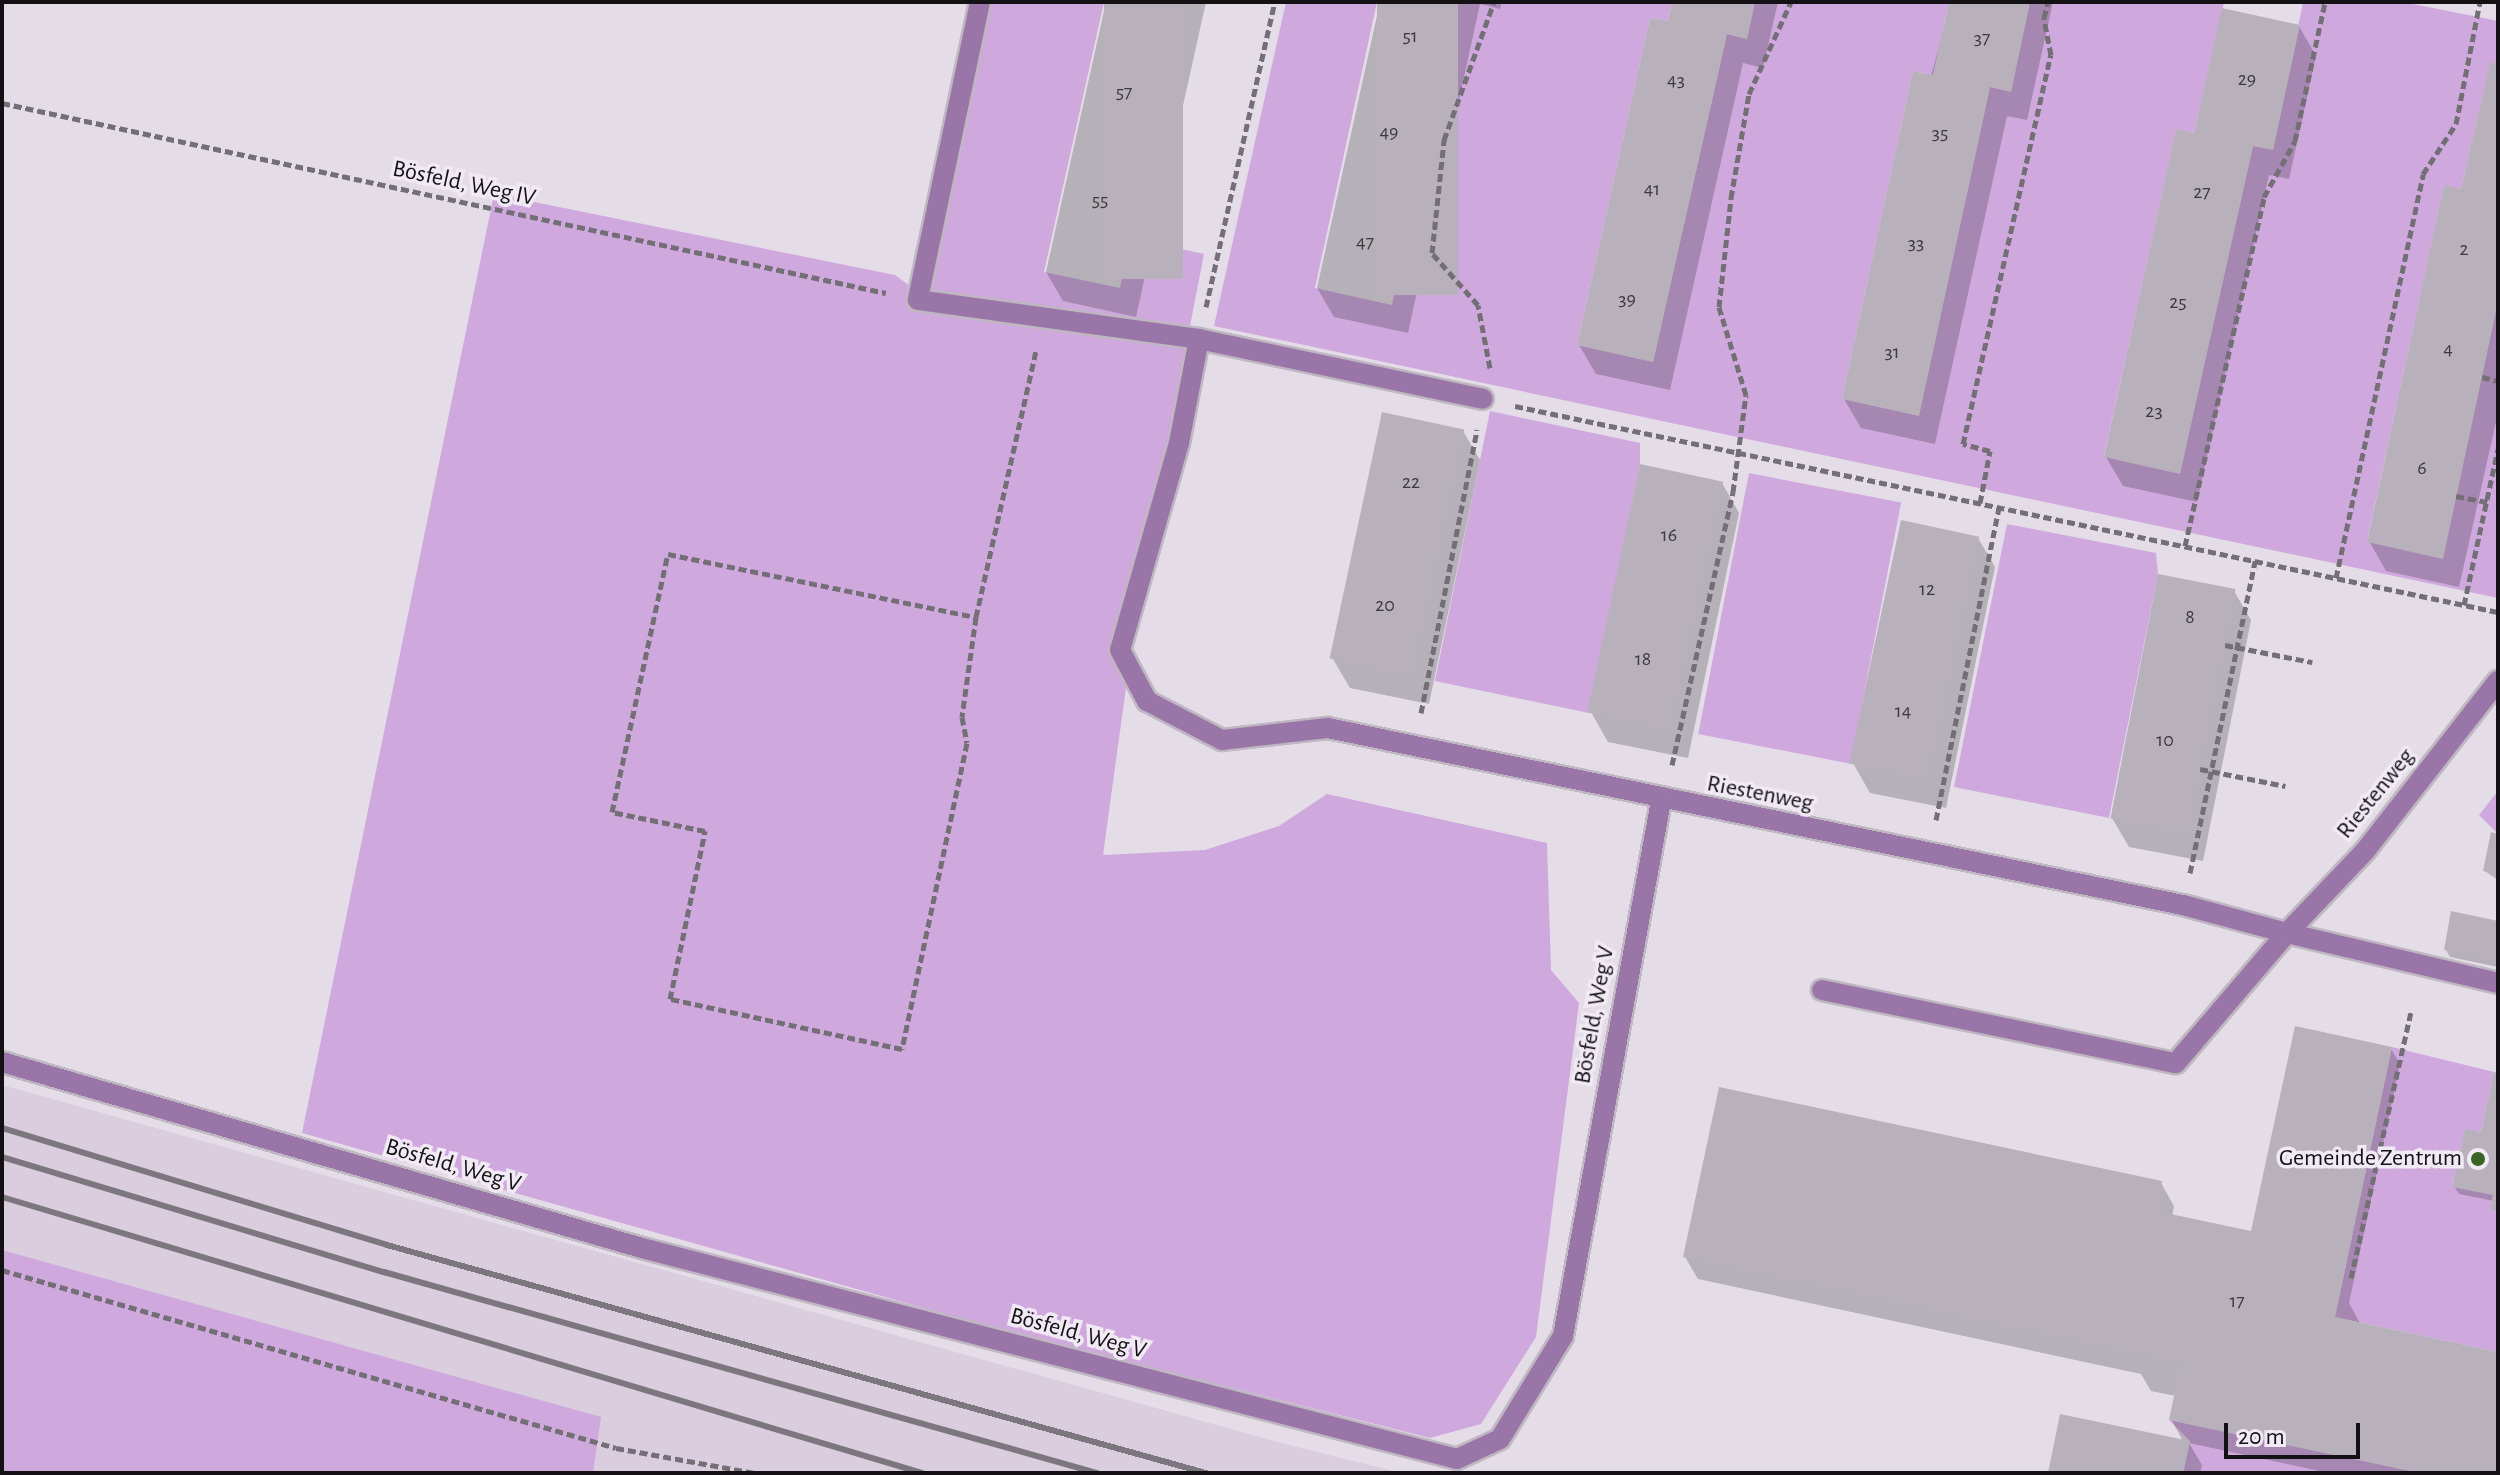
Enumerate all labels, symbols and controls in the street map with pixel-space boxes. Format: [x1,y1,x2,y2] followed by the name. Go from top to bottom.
[1402,24,1418,48] house number: 51
[1974,26,1990,50] house number: 37
[2238,67,2256,91] house number: 29
[1667,68,1685,92] house number: 43
[1116,80,1132,104] house number: 57
[1379,120,1399,144] house number: 49
[1932,121,1948,145] house number: 35
[390,155,538,213] street label: Bösfeld, Weg IV
[1644,177,1660,201] house number: 41
[2193,180,2211,204] house number: 27
[1092,188,1108,212] house number: 55
[1356,230,1374,254] house number: 47
[1908,231,1924,255] house number: 33
[2459,237,2469,261] house number: 2
[1618,287,1636,311] house number: 39
[2169,290,2187,314] house number: 25
[2443,337,2453,361] house number: 4
[1884,340,1900,364] house number: 31
[2145,399,2163,423] house number: 23
[2417,456,2427,480] house number: 6
[1402,470,1420,494] house number: 22
[1661,523,1677,547] house number: 16
[1919,577,1935,601] house number: 12
[1375,593,1395,617] house number: 20
[2185,605,2195,629] house number: 8
[1635,647,1651,671] house number: 18
[1895,699,1911,723] house number: 14
[2156,728,2174,752] house number: 10
[2331,743,2421,845] street label: Riestenweg
[1704,770,1816,818] street label: Riestenweg
[1569,944,1621,1086] street label: Bösfeld, Weg V
[382,1133,524,1199] street label: Bösfeld, Weg V
[2279,1145,2462,1173] place label: Gemeinde Zentrum
[2469,1150,2487,1168] marker: Gemeinde Zentrum
[2229,1289,2245,1313] house number: 17
[1007,1302,1149,1366] street label: Bösfeld, Weg V
[2228,1407,2364,1457] scale bar
[2238,1425,2285,1449] text: 20 m

